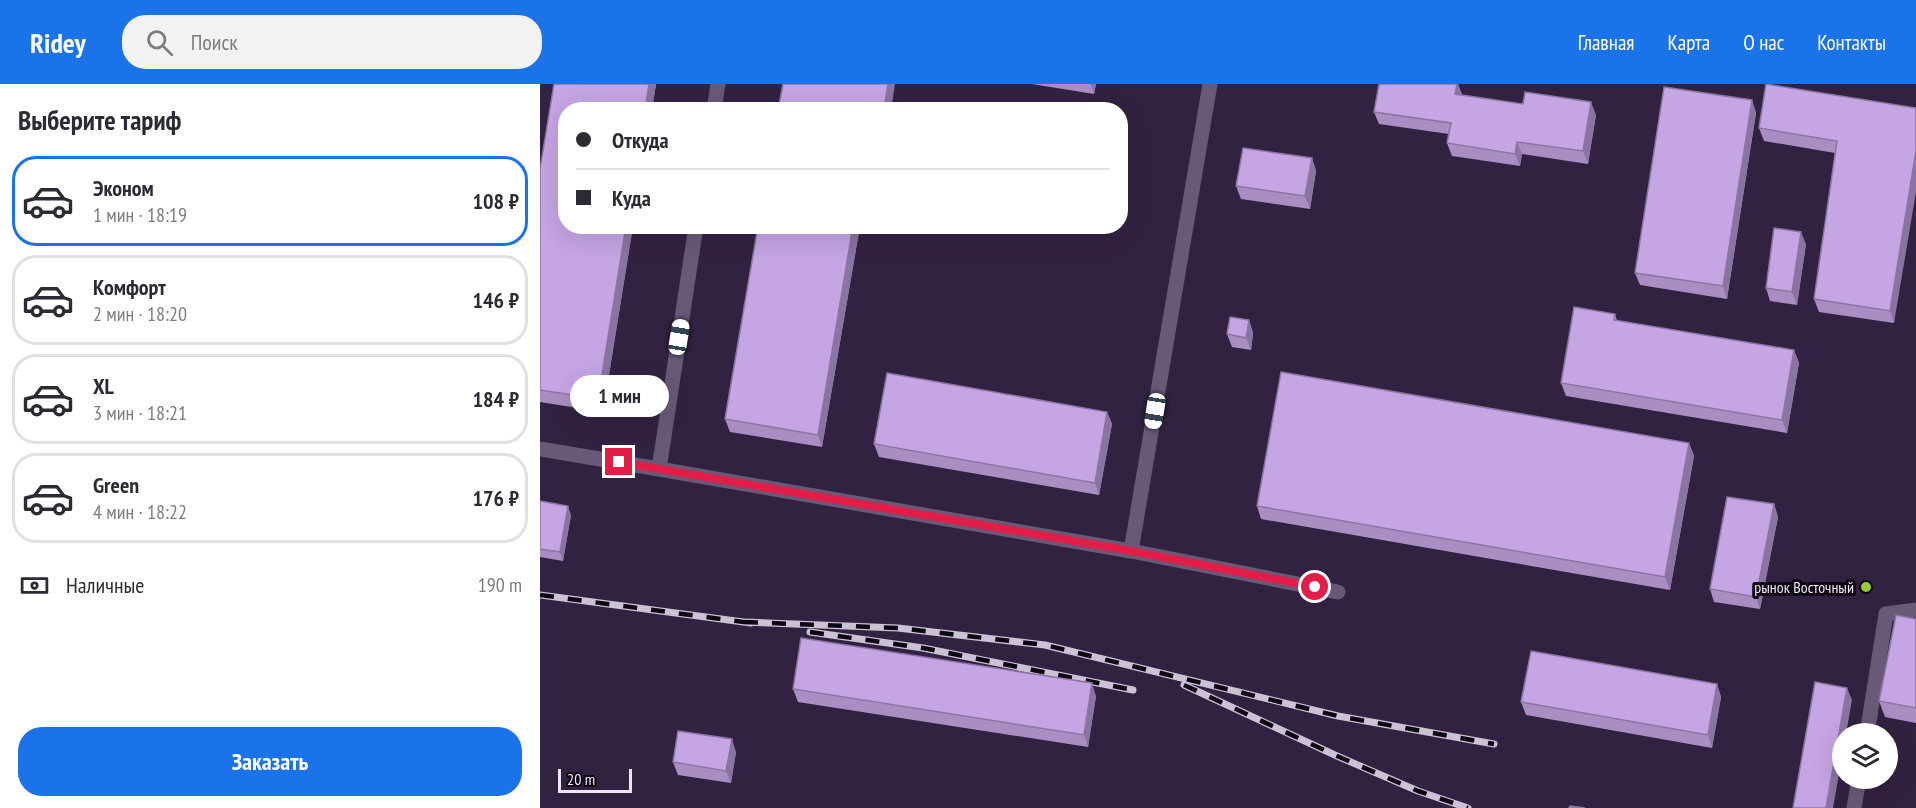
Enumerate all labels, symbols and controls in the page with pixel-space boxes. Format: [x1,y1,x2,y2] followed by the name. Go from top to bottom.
[122,15,542,69] search box
[30,24,86,61] text: Ridey
[143,26,176,59] icon: search
[191,28,238,56] text: Поиск
[1578,29,1634,56] text: Главная
[1667,29,1710,56] text: Карта
[1743,29,1784,56] text: О нас
[1817,29,1886,56] text: Контакты
[18,103,181,137] text: Выберите тариф
[612,126,669,154] text: Откуда
[21,174,75,228] icon: car
[93,174,154,202] text: Эконом
[612,184,651,212] text: Куда
[472,187,519,215] text: 108 ₽
[93,202,187,228] text: 1 мин · 18:19
[21,273,75,327] icon: car
[93,273,166,301] text: Комфорт
[472,286,519,314] text: 146 ₽
[93,301,187,327] text: 2 мин · 18:20
[667,318,691,356] car
[21,372,75,426] icon: car
[93,372,114,400] text: XL
[569,375,668,417] callout: 1 мин
[598,383,641,409] text: 1 мин
[472,385,519,413] text: 184 ₽
[1143,392,1167,430] car
[93,400,187,426] text: 3 мин · 18:21
[605,448,632,475] route end
[21,471,75,525] icon: car
[93,471,139,499] text: Green
[472,484,519,512] text: 176 ₽
[93,499,187,525] text: 4 мин · 18:22
[18,569,51,602] icon: cash
[66,571,144,599] text: Наличные
[478,572,522,598] text: 190 m
[1301,573,1328,600] route start
[1754,577,1854,597] place label: рынок Восточный
[1859,580,1873,594] marker: рынок Восточный
[1832,723,1898,789] map controls
[1832,723,1898,789] button: layers
[18,727,522,796] button: Заказать
[558,766,632,794] scale bar
[567,769,595,789] text: 20 m

